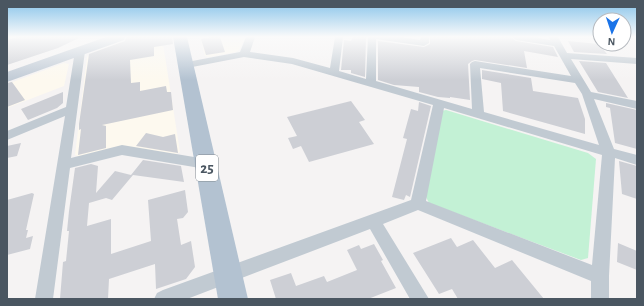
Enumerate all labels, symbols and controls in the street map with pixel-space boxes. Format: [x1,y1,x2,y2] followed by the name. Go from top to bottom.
[592,12,632,52] north arrow
[607,36,616,47] text: N
[196,155,218,181] road number: 25

